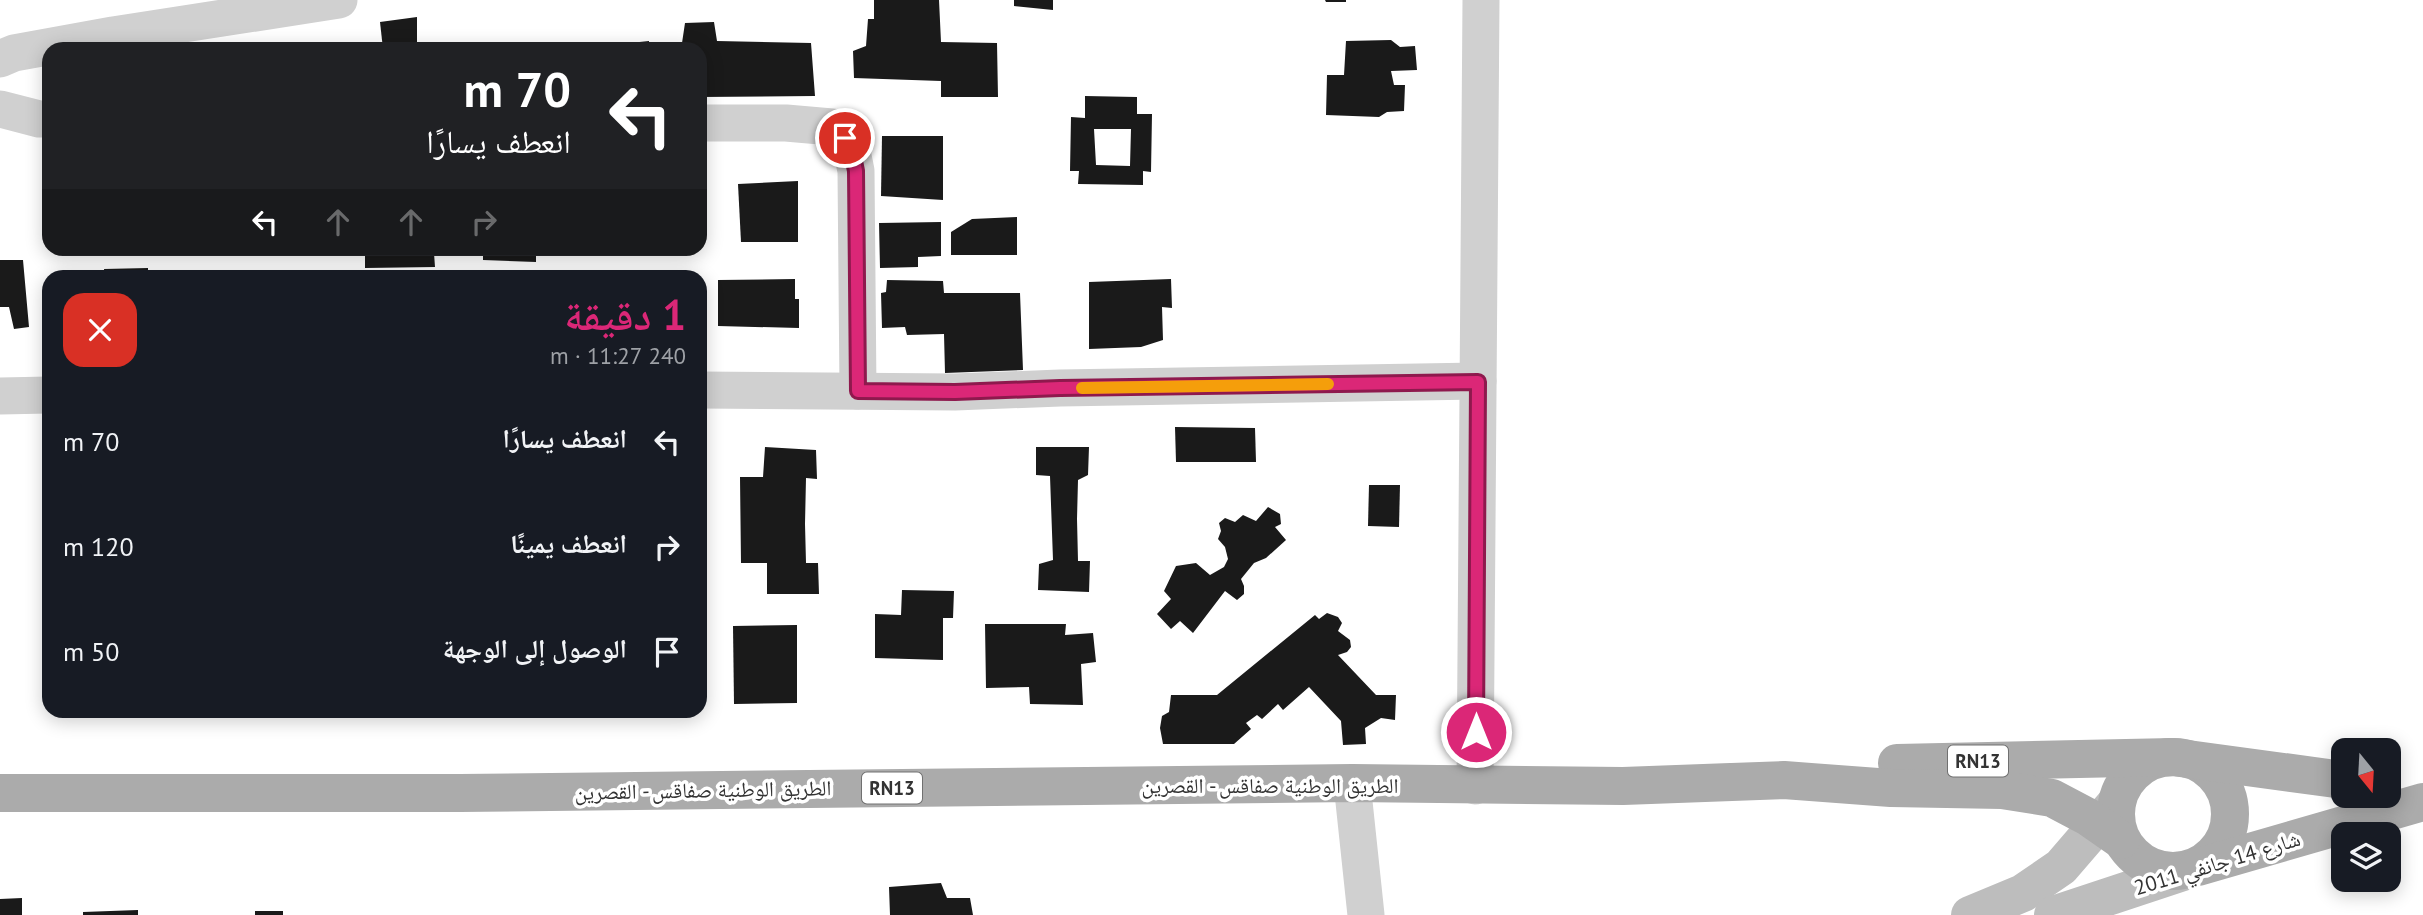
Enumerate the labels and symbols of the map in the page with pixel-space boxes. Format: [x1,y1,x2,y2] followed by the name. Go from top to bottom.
[815,108,875,168] pin
[1439,695,1513,769] position arrow
[2331,738,2401,808] north arrow
[1948,746,2008,776] road number: RN13
[862,772,922,804] road number: RN13
[1142,772,1398,799] street label: الطريق الوطنية صفاقس - القصرين
[574,774,832,806] street label: الطريق الوطنية صفاقس - القصرين
[2131,825,2304,904] street label: شارع 14 جانفي 2011

